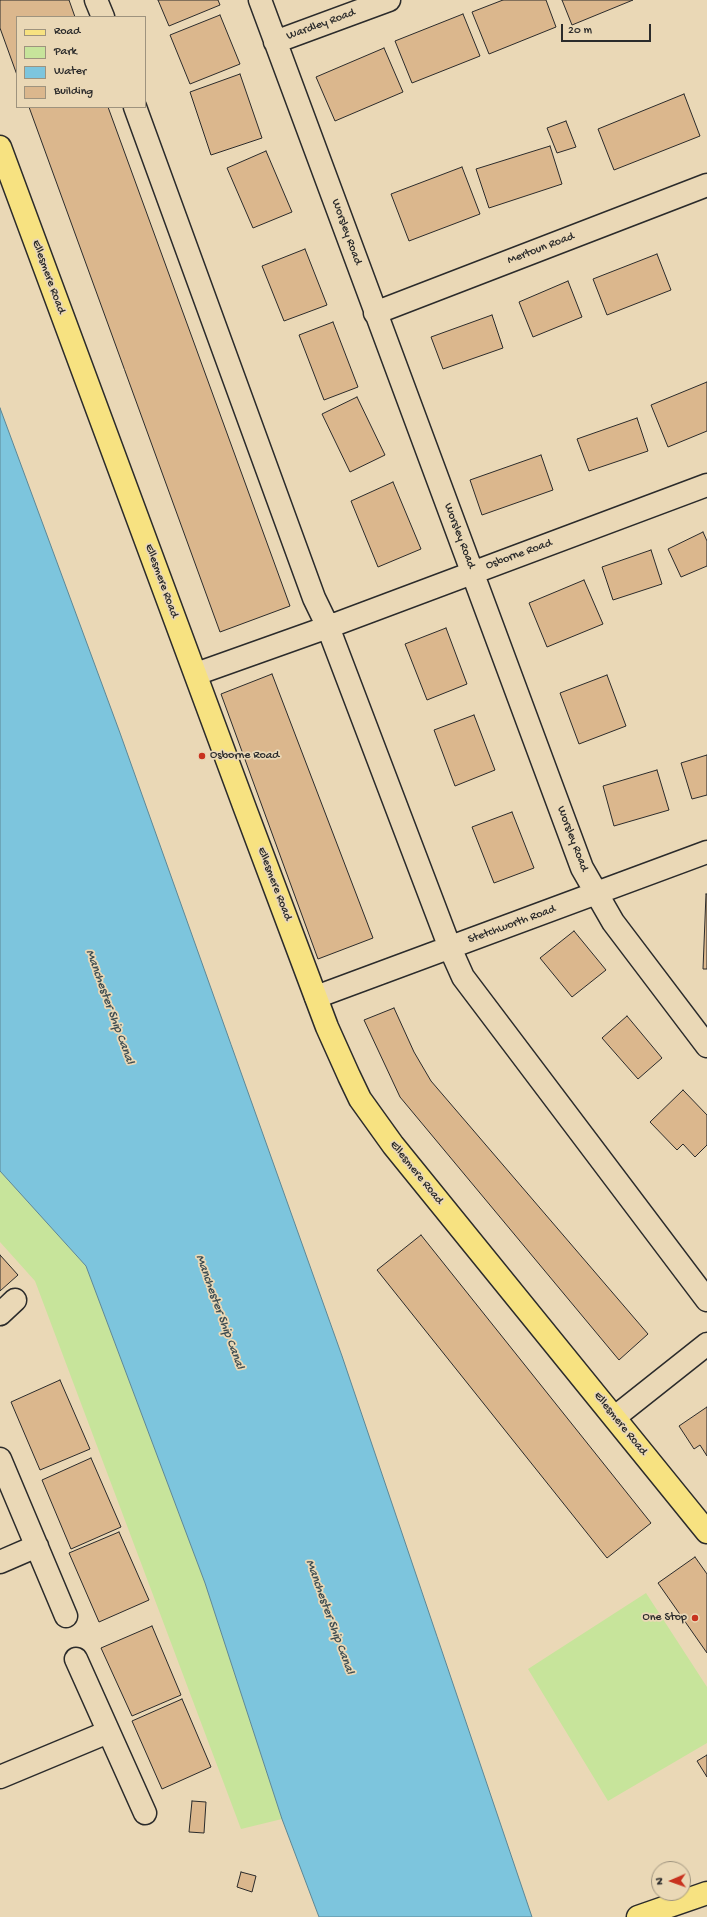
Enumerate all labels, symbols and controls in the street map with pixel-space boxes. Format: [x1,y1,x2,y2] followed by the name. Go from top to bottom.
[285,6,357,44] street label: Wardley Road
[16,16,146,108] legend
[563,16,653,42] scale bar
[568,24,592,38] text: 20 m
[54,25,80,39] text: Road
[54,45,77,59] text: Park
[54,65,86,79] text: Water
[54,85,93,99] text: Building
[327,197,365,267] street label: Worsley Road
[506,230,576,268] street label: Mertoun Road
[28,238,68,316] street label: Ellesmere Road
[440,501,478,571] street label: Worsley Road
[484,536,554,574] street label: Osborne Road
[141,542,181,620] street label: Ellesmere Road
[210,749,279,763] place label: Osborne Road
[197,751,207,761] marker: Osborne Road
[553,804,591,874] street label: Worsley Road
[253,845,295,923] street label: Ellesmere Road
[466,902,558,948] street label: Stetchworth Road
[81,948,137,1066] water label: Manchester Ship Canal
[386,1138,446,1208] street label: Ellesmere Road
[191,1253,247,1371] water label: Manchester Ship Canal
[590,1389,650,1459] street label: Ellesmere Road
[301,1558,357,1676] water label: Manchester Ship Canal
[642,1611,687,1625] place label: One Stop
[690,1613,700,1623] marker: One Stop
[651,1861,691,1901] north arrow
[654,1878,666,1885] text: N

